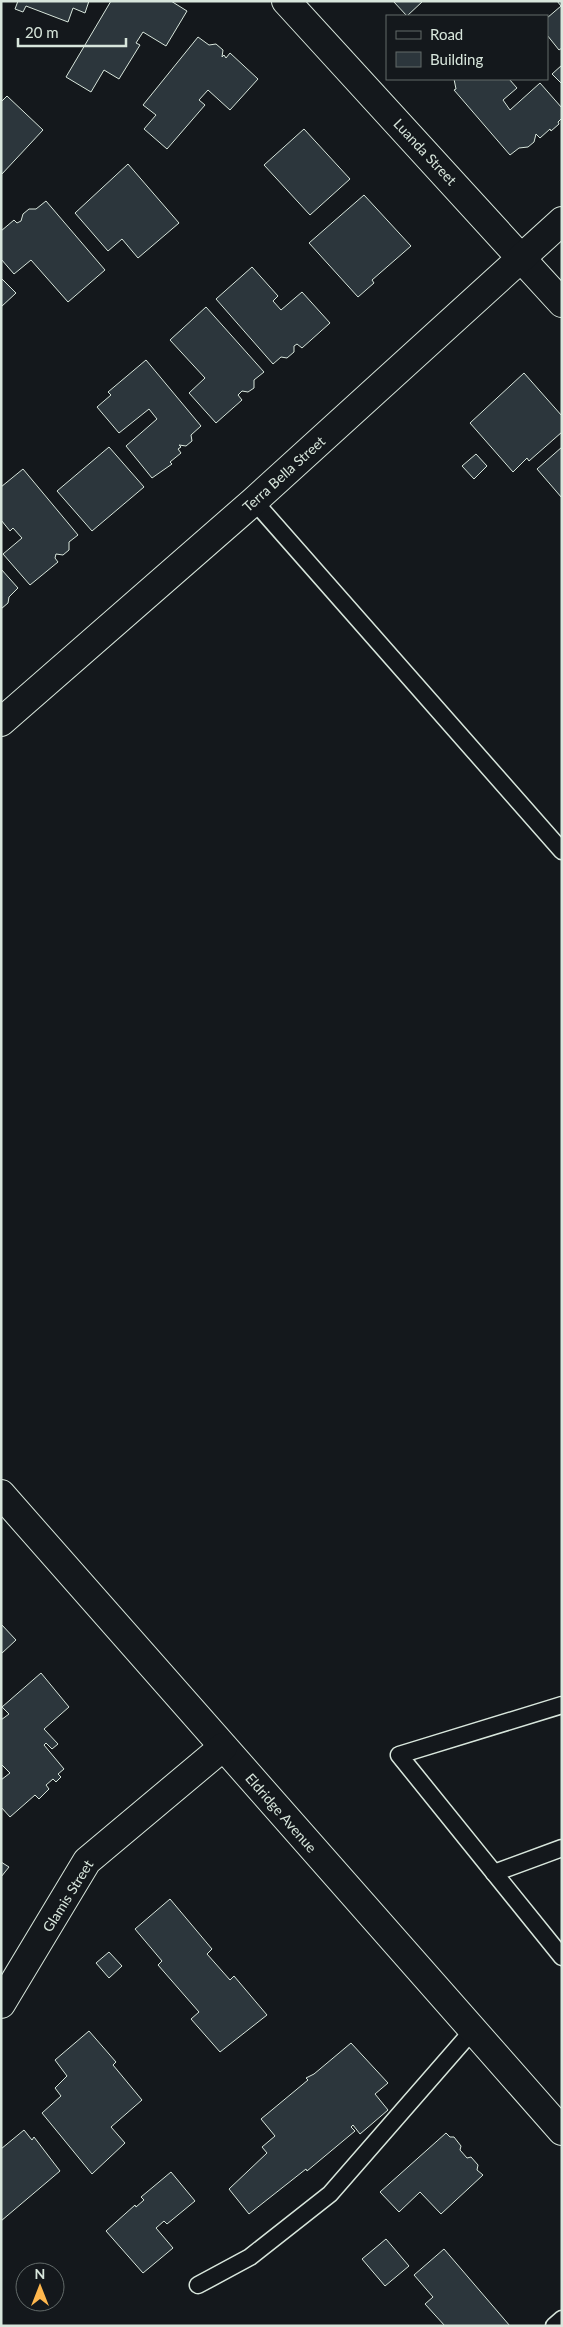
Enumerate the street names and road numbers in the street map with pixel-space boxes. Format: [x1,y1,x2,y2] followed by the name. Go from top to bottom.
[390,115,460,188] street label: Luanda Street
[239,432,328,515] street label: Terra Bella Street
[242,1770,320,1856] street label: Eldridge Avenue
[39,1857,96,1935] street label: Glamis Street

